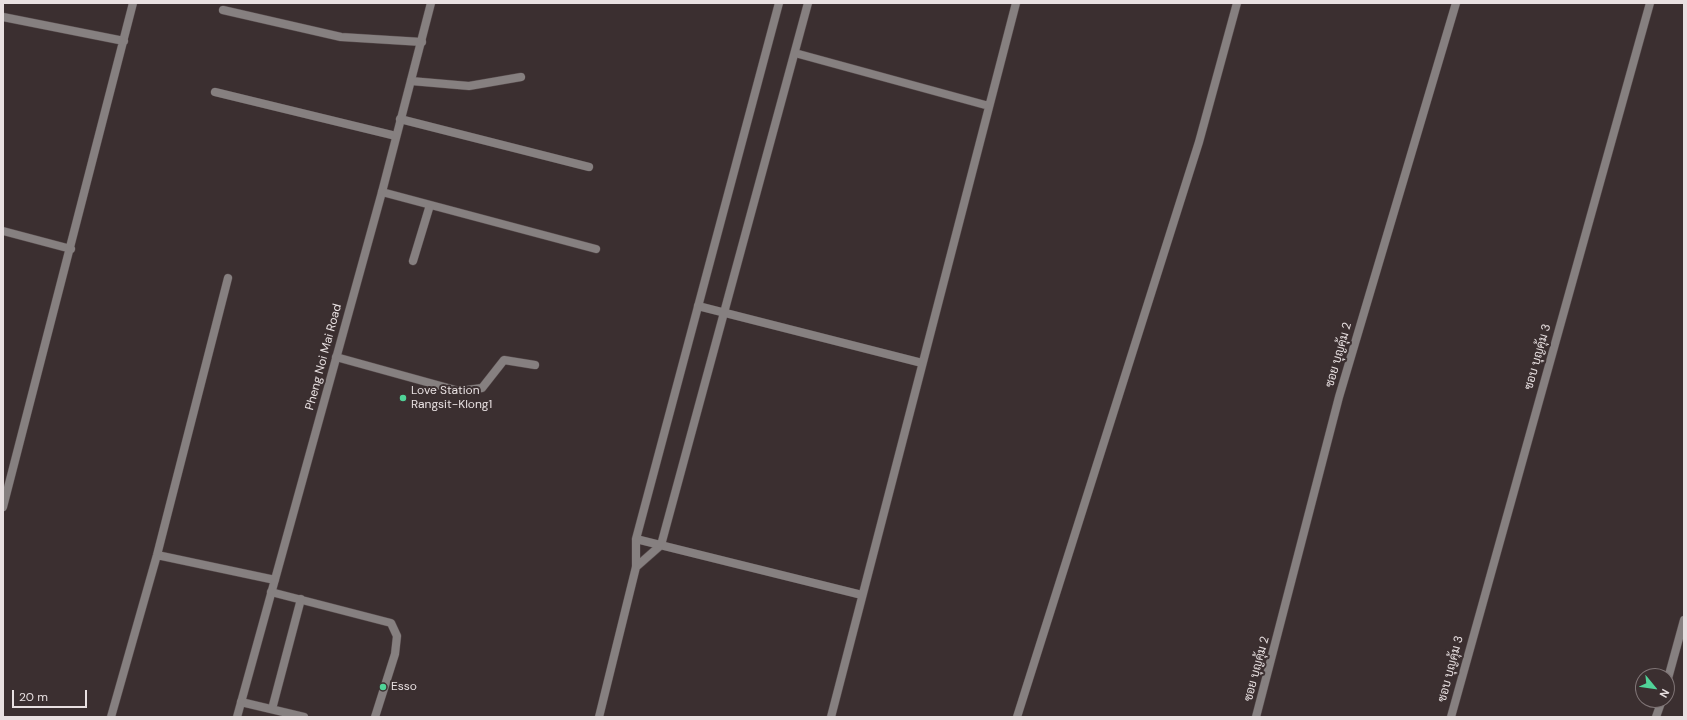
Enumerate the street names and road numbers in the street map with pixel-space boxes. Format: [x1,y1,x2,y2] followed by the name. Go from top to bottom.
[303,302,345,412] street label: Pheng Noi Mai Road
[1323,321,1355,389] street label: ซอย บุญคุ้ม 2
[1522,322,1554,392] street label: ซอบ บุญคุ้ม 3
[1435,634,1467,704] street label: ซอบ บุญคุ้ม 3
[1241,635,1273,703] street label: ซอย บุญคุ้ม 2

